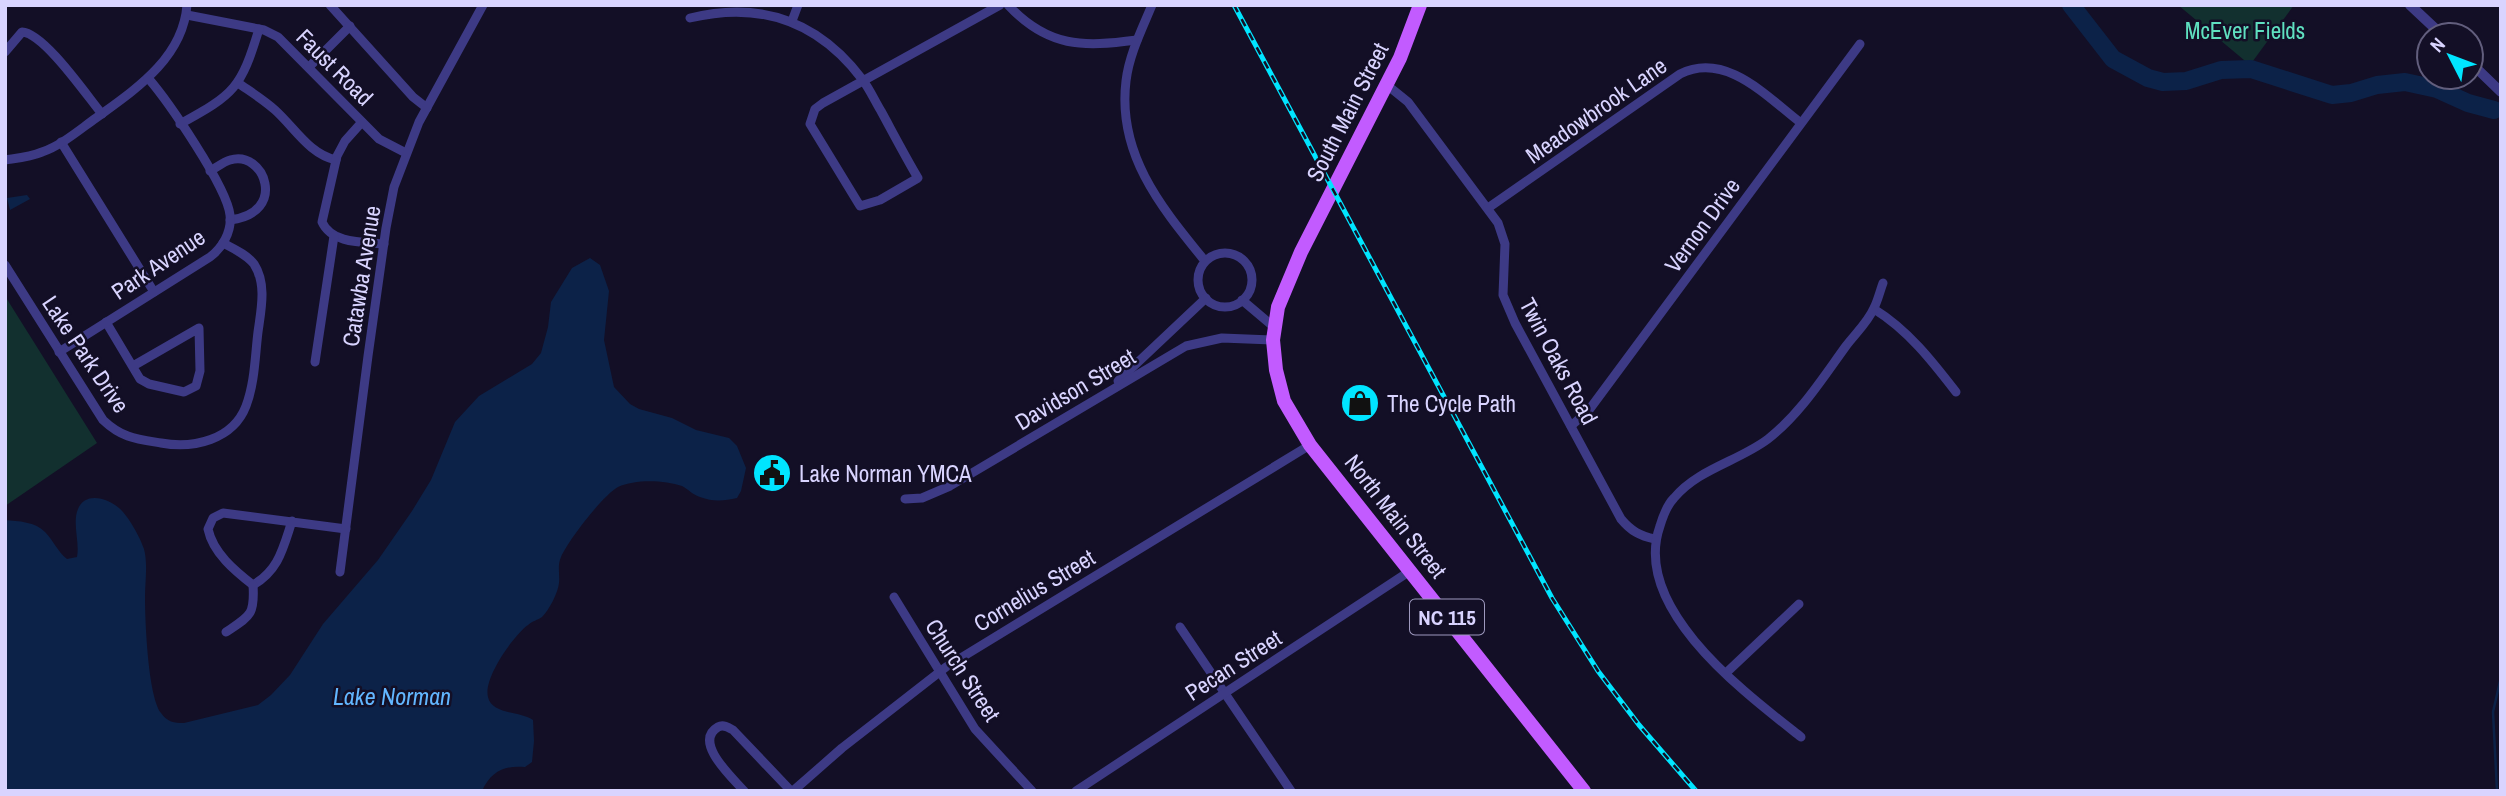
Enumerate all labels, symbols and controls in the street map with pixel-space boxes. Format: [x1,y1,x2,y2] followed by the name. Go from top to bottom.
[2185,15,2305,46] park label: McEver Fields
[2415,21,2485,91] north arrow
[290,22,380,112] street label: Faust Road
[2424,32,2451,58] text: N
[1299,37,1395,187] street label: South Main Street
[1519,50,1673,170] street label: Meadowbrook Lane
[1657,171,1747,279] street label: Vernon Drive
[335,203,387,349] street label: Catawba Avenue
[105,221,211,307] street label: Park Avenue
[35,289,137,419] street label: Lake Park Drive
[1513,292,1605,430] street label: Twin Oaks Road
[1009,341,1141,437] street label: Davidson Street
[1339,382,1381,424] shop icon: The Cycle Path
[1387,388,1516,419] place label: The Cycle Path
[1338,448,1454,584] street label: North Main Street
[751,452,793,494] public building icon: Lake Norman YMCA
[799,458,972,489] place label: Lake Norman YMCA
[968,542,1100,638] street label: Cornelius Street
[1410,600,1484,634] road number: NC 115
[918,613,1008,727] street label: Church Street
[1179,622,1287,708] street label: Pecan Street
[333,680,451,712] water label: Lake Norman

